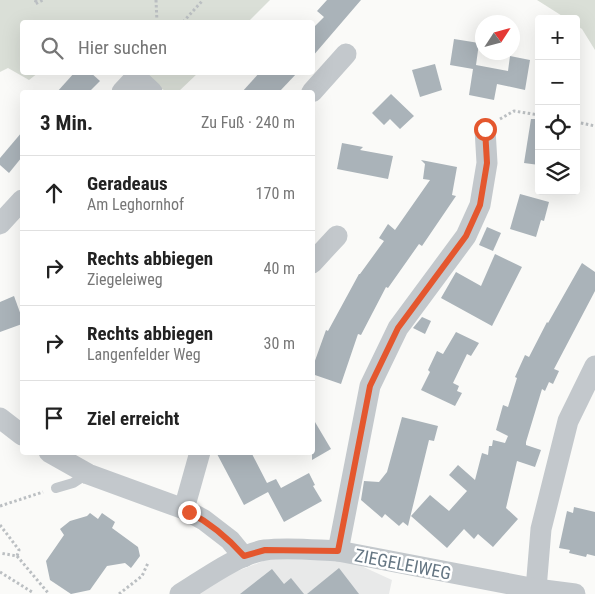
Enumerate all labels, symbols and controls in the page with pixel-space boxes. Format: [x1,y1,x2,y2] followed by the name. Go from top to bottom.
[475,15,520,60] north arrow
[535,15,580,195] map controls
[535,15,580,60] button: +
[20,20,315,75] search box
[38,34,66,62] icon: search
[78,36,167,59] text: Hier suchen
[535,60,580,105] button: −
[535,105,580,150] button: locate
[40,111,93,135] text: 3 Min.
[201,113,295,132] text: Zu Fuß · 240 m
[474,118,497,141] route start
[535,150,580,195] button: layers
[87,172,168,195] text: Geradeaus
[40,179,68,207] icon: ahead
[256,184,295,203] text: 170 m
[87,195,184,214] text: Am Leghornhof
[87,247,213,270] text: Rechts abbiegen
[40,254,68,282] icon: right
[263,259,295,278] text: 40 m
[87,270,163,289] text: Ziegeleiweg
[87,322,213,345] text: Rechts abbiegen
[40,329,68,357] icon: right
[263,334,295,353] text: 30 m
[87,345,201,364] text: Langenfelder Weg
[40,404,68,432] icon: arrive
[87,407,179,430] text: Ziel erreicht
[178,501,201,524] route end
[353,544,453,584] street label: ZIEGELEIWEG

